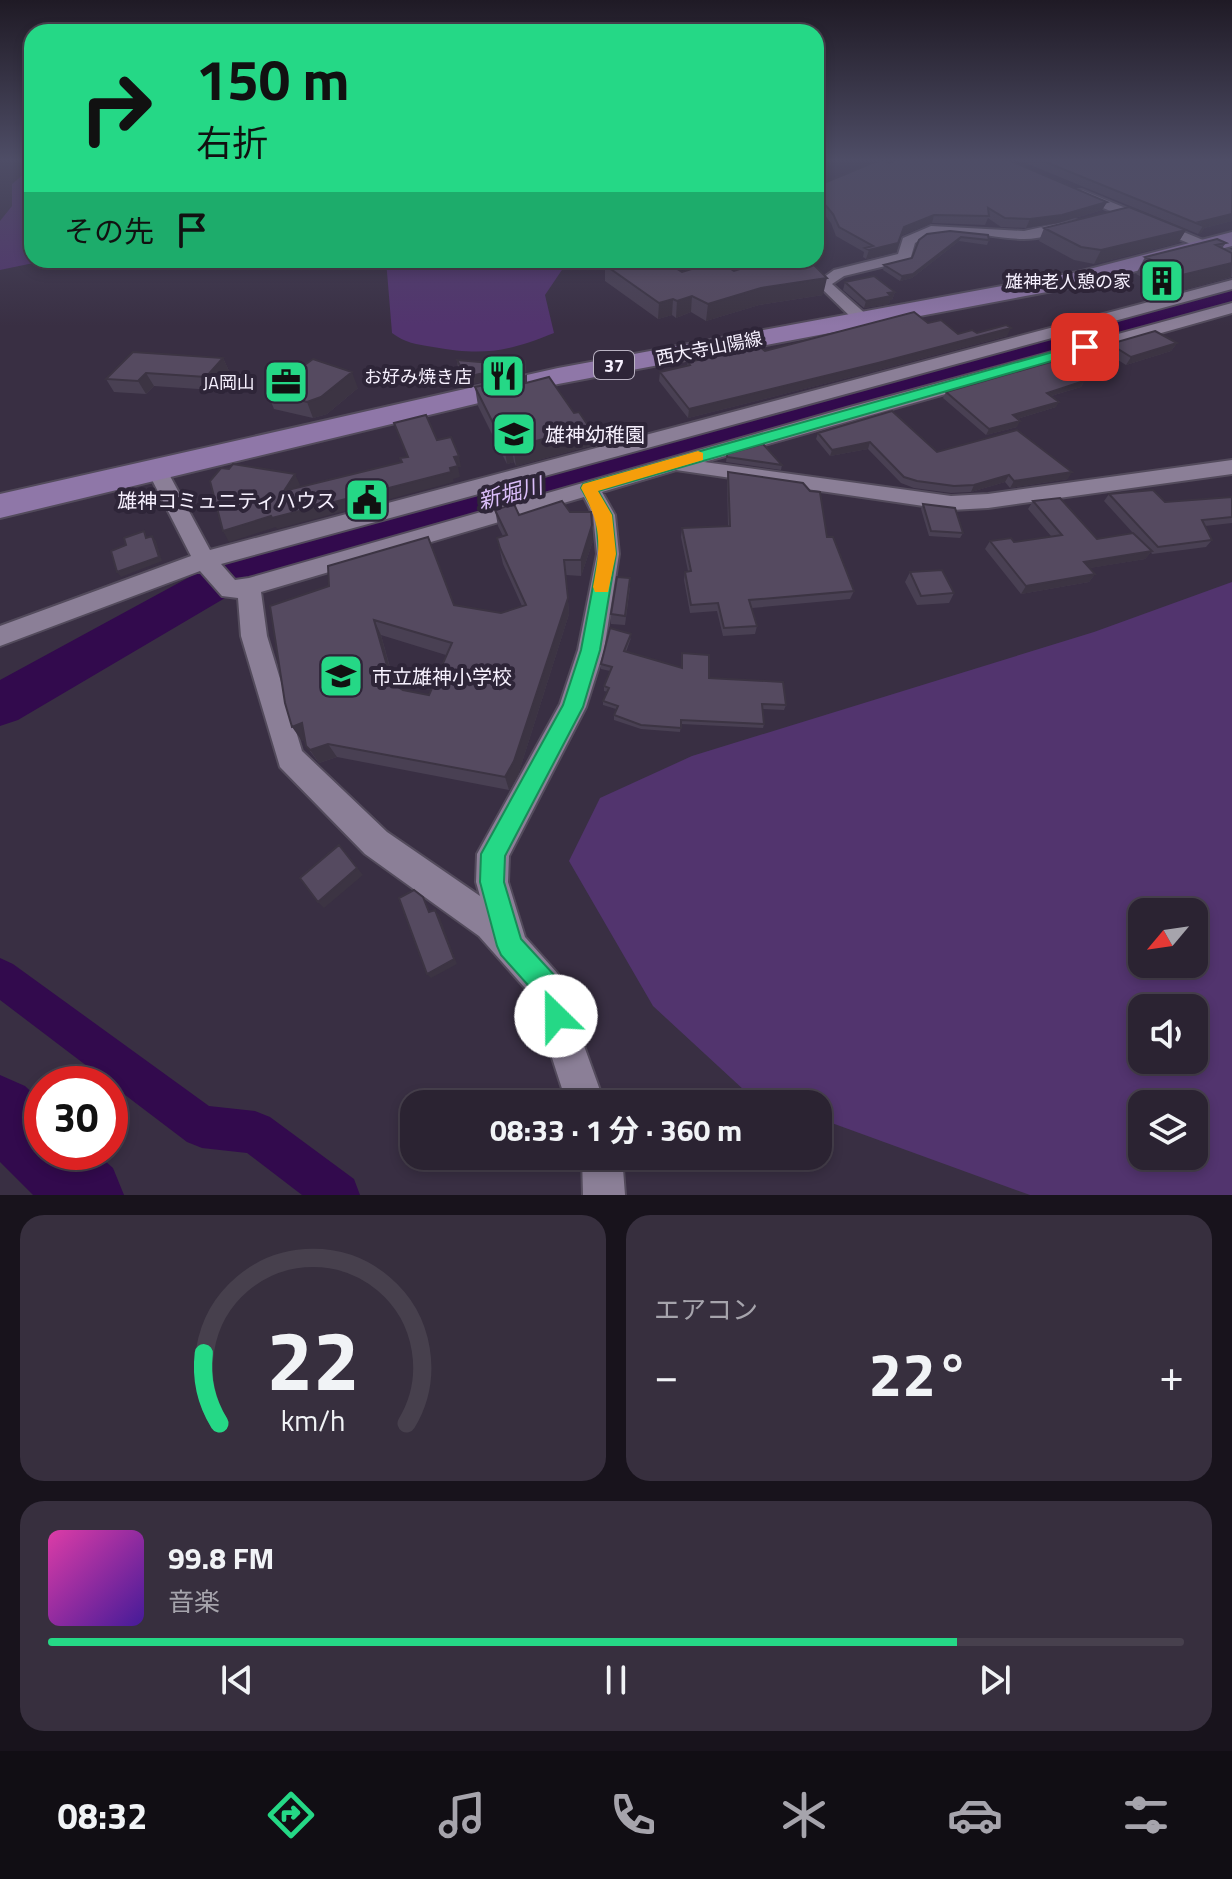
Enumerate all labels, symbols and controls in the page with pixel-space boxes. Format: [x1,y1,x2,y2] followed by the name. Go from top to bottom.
[196,37,349,122] text: 150 m
[64,56,168,160] icon: right
[196,115,268,170] text: 右折
[64,208,154,254] text: その先
[170,208,214,252] icon: arrive
[1138,257,1186,305] building icon: 雄神老人憩の家
[1005,268,1131,295] place label: 雄神老人憩の家
[1051,313,1119,381] pin
[653,324,765,372] street label: 西大寺山陽線
[1063,325,1107,369] icon: arrive
[594,351,634,379] road number: 37
[479,352,527,400] restaurant icon: お好み焼き店
[262,358,310,406] office icon: JA岡山
[364,363,472,390] place label: お好み焼き店
[203,369,255,396] place label: JA岡山
[490,410,538,458] school or university icon: 雄神幼稚園
[545,419,645,450] place label: 雄神幼稚園
[474,468,548,518] water label: 新堀川
[343,476,391,524] public building icon: 雄神コミュニティハウス
[117,485,336,516] place label: 雄神コミュニティハウス
[317,652,365,700] school or university icon: 市立雄神小学校
[372,661,512,692] place label: 市立雄神小学校
[1128,898,1208,978] north arrow
[1128,898,1208,1170] map controls
[514,974,598,1058] position arrow
[1128,994,1208,1074] button: sound
[24,1066,128,1170] speed limit sign: 30
[1128,1090,1208,1170] button: layers
[490,1107,742,1153] text: 08:33 · 1 分 · 360 m
[654,1290,758,1329] text: エアコン
[266,1296,360,1422] text: 22
[869,1328,969,1419] text: 22°
[654,1341,679,1408] text: −
[1159,1341,1184,1408] text: +
[281,1399,345,1442] text: km/h
[168,1535,274,1581] text: 99.8 FM
[168,1582,220,1621] text: 音楽
[215,1658,259,1702] icon: previous
[594,1658,638,1702] icon: pause
[973,1658,1017,1702] icon: next
[263,1787,319,1843] icon: directions
[434,1787,490,1843] icon: music
[605,1787,661,1843] icon: phone
[776,1787,832,1843] icon: climate
[947,1787,1003,1843] icon: car
[1118,1787,1174,1843] icon: filters
[58,1788,147,1843] text: 08:32

